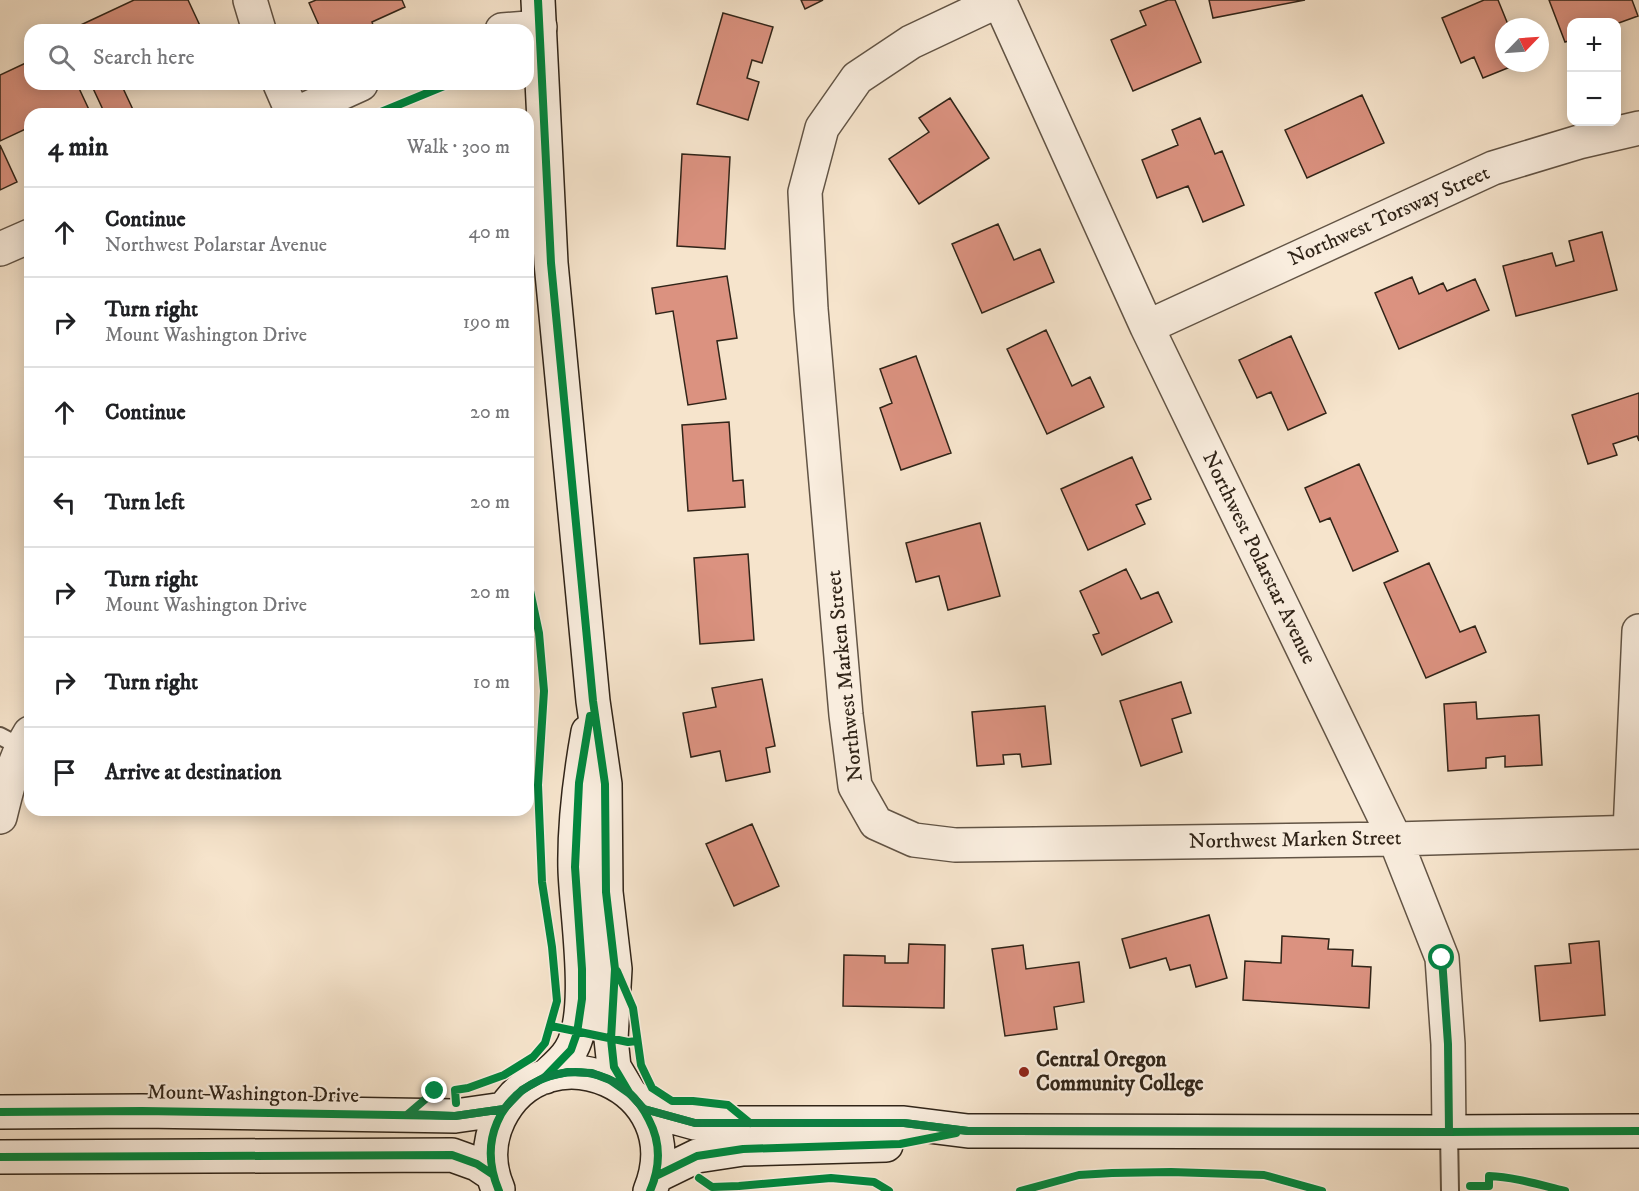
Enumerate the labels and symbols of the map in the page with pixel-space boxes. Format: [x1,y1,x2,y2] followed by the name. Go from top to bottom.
[1495,18,1549,72] north arrow
[1284,160,1494,272] street label: Northwest Torsway Street
[1196,447,1322,669] street label: Northwest Polarstar Avenue
[821,569,869,783] street label: Northwest Marken Street
[1188,825,1402,855] street label: Northwest Marken Street
[1428,944,1454,970] route start
[1036,1047,1204,1097] place label: Central Oregon Community College
[1017,1065,1031,1079] marker: Central Oregon Community College
[421,1077,447,1103] route end
[147,1079,360,1109] street label: Mount Washington Drive

